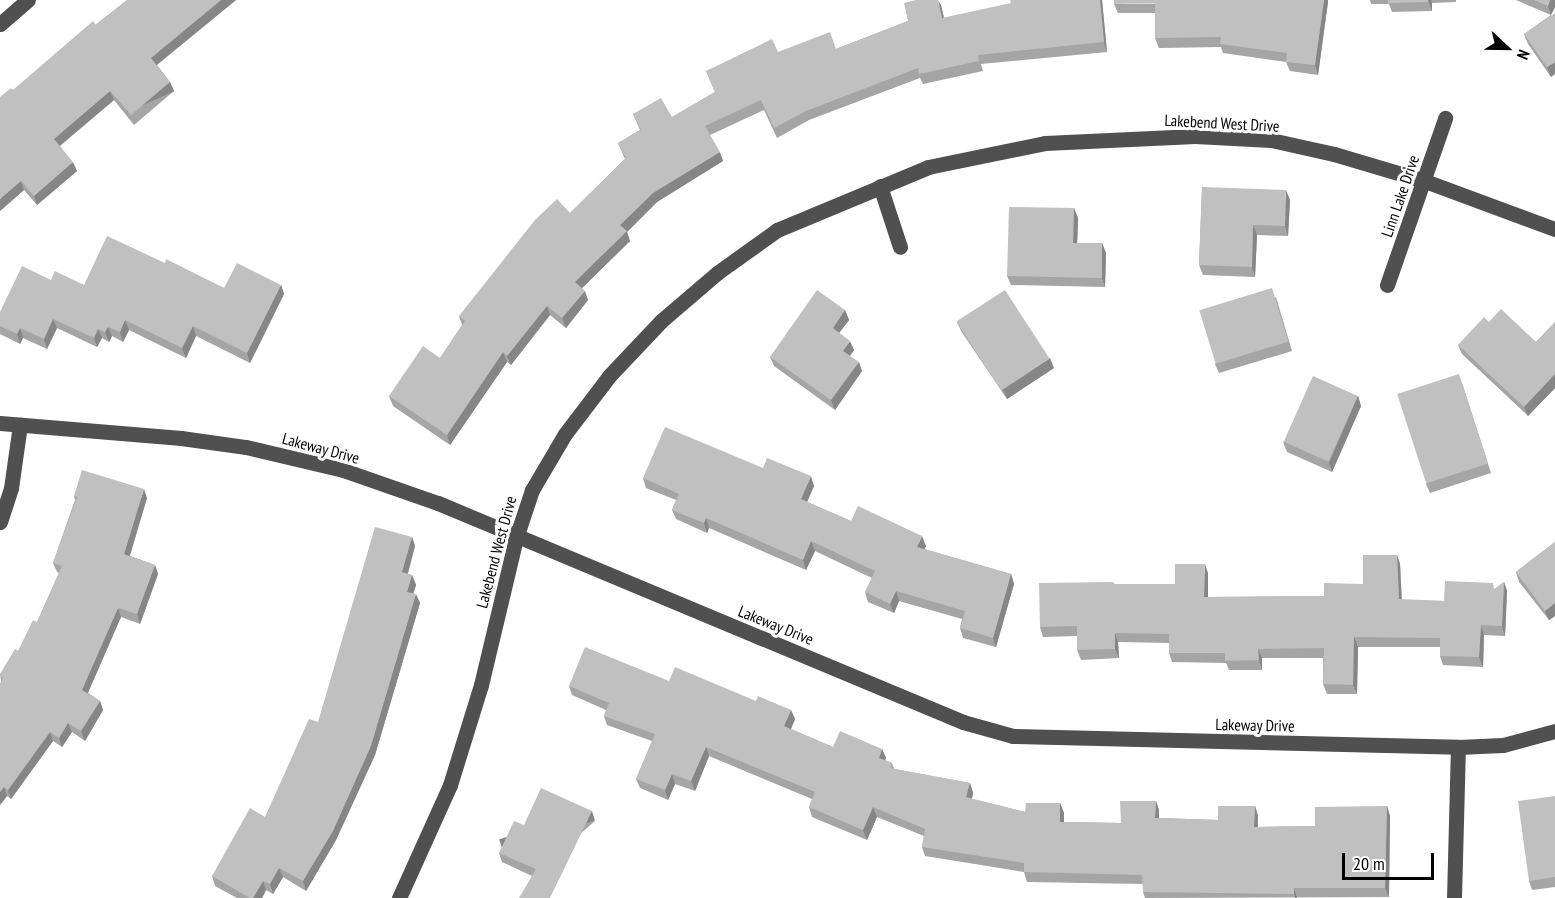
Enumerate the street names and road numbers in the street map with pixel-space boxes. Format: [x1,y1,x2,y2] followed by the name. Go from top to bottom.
[1164,110,1280,136] street label: Lakebend West Drive
[1377,152,1423,240] street label: Linn Lake Drive
[280,428,362,468] street label: Lakeway Drive
[472,494,520,610] street label: Lakebend West Drive
[735,601,817,649] street label: Lakeway Drive
[1215,715,1295,735] street label: Lakeway Drive

